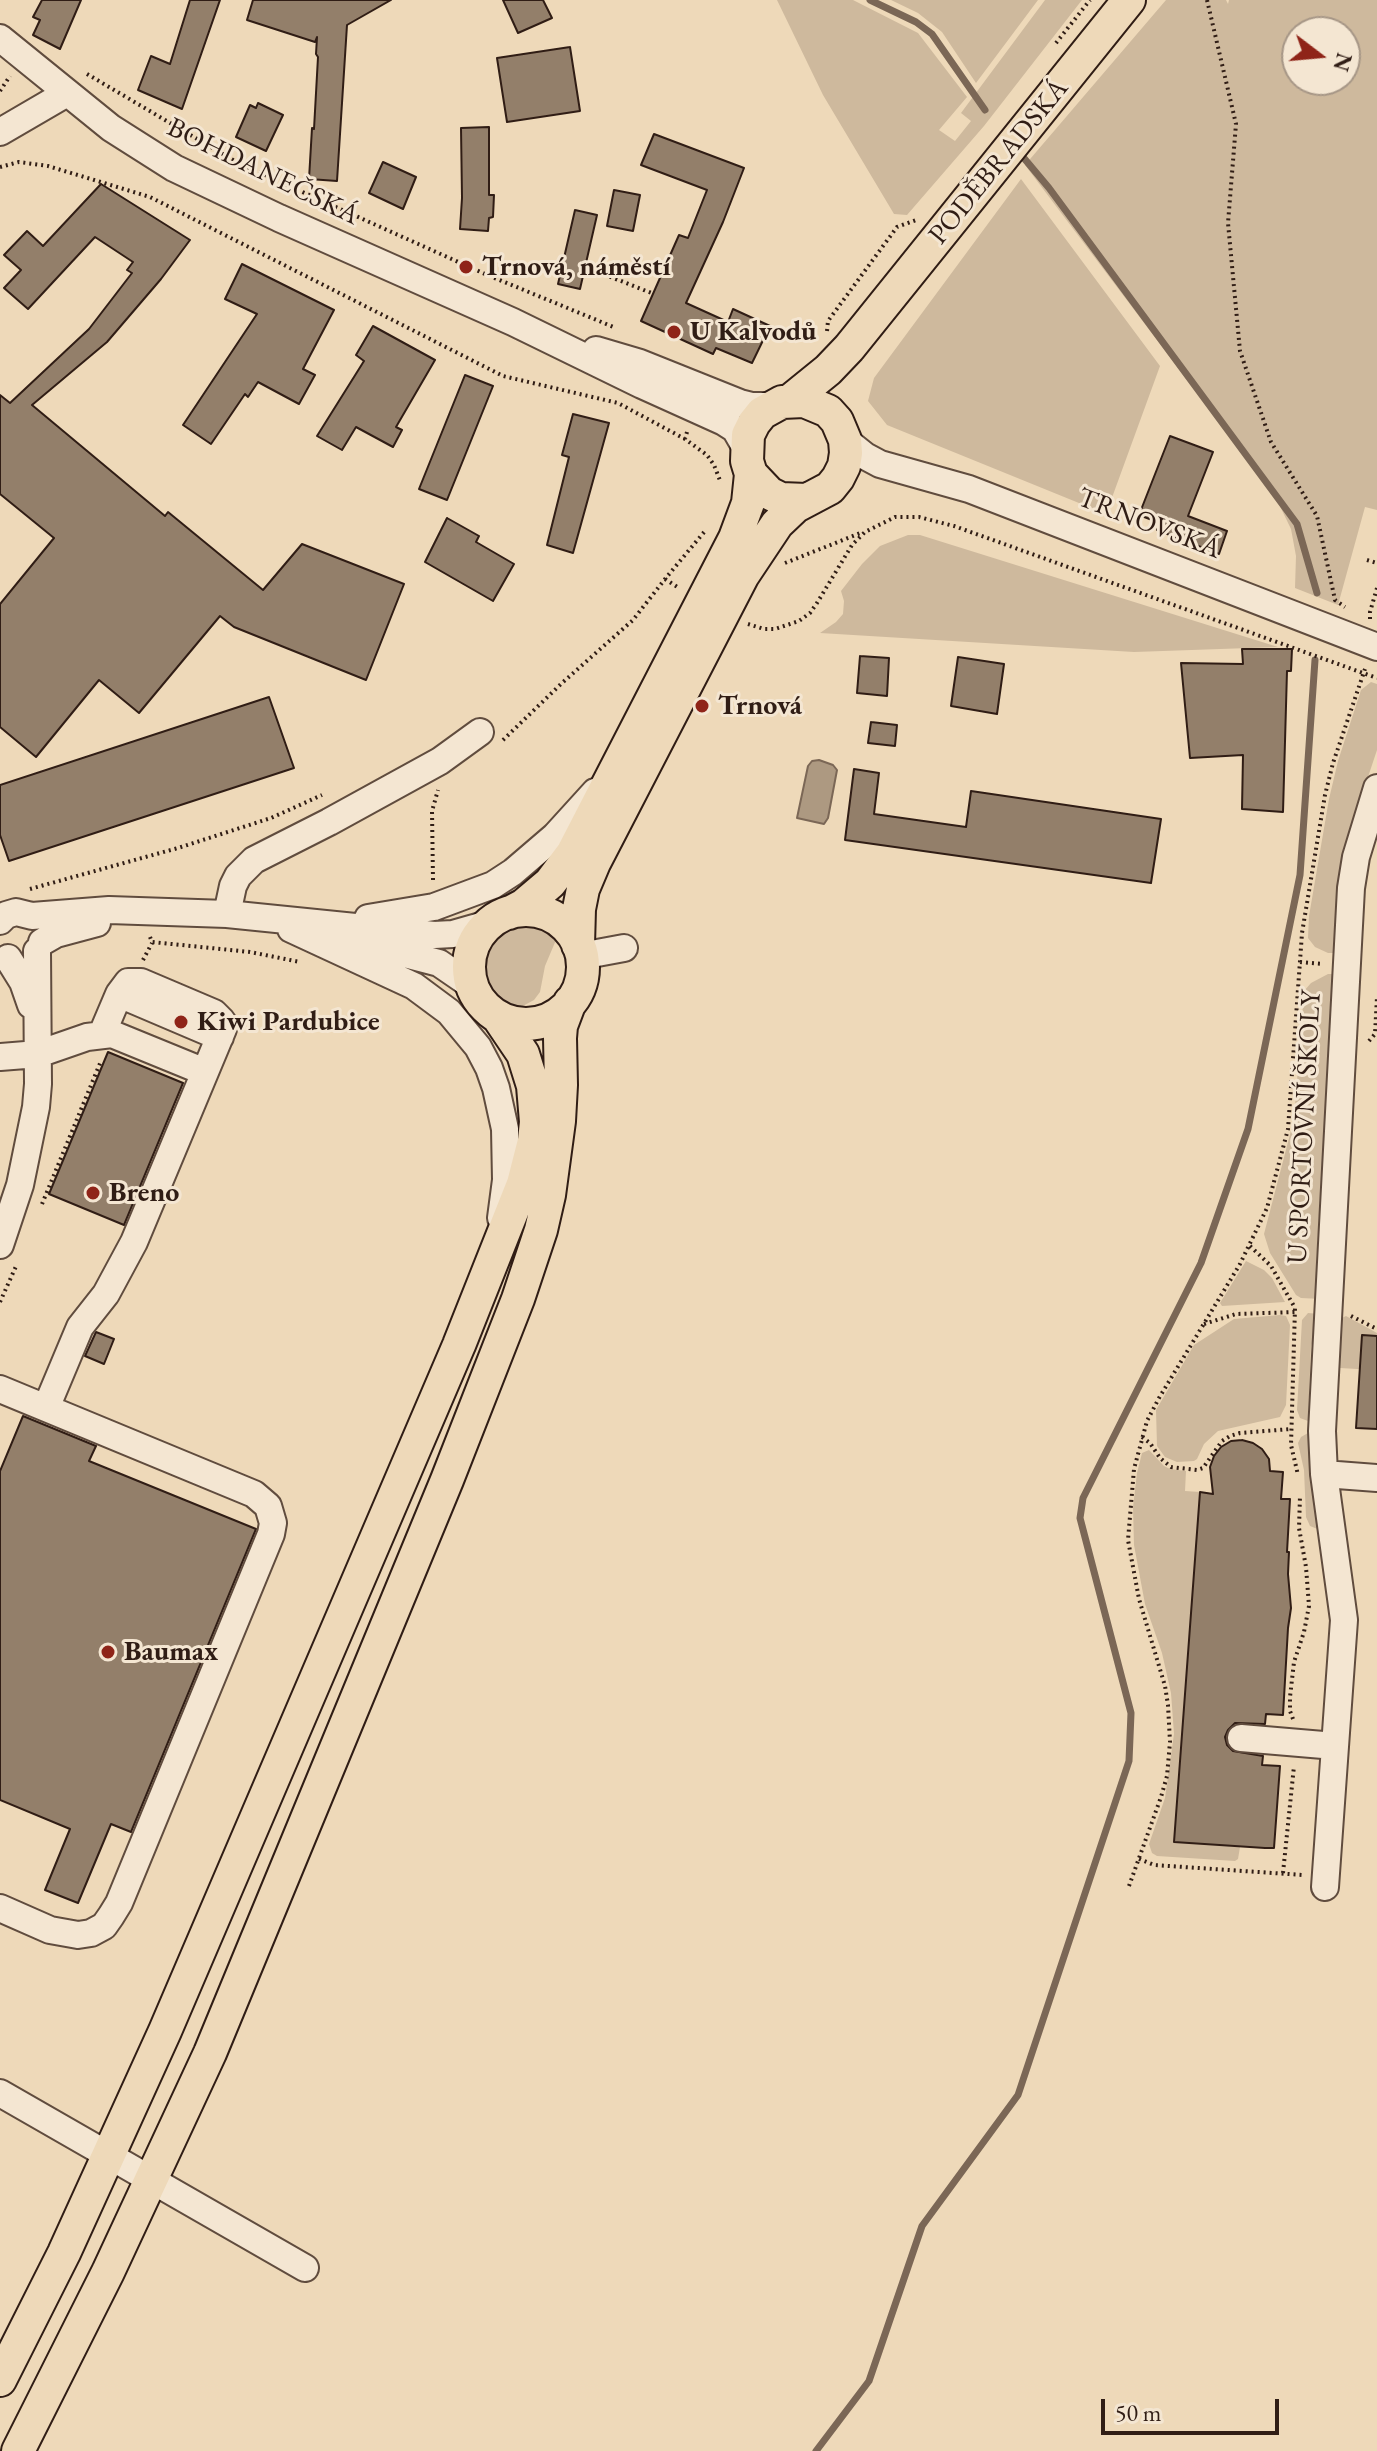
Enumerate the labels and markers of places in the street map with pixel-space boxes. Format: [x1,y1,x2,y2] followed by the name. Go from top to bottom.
[482,250,671,284] place label: Trnová, náměstí
[457,258,475,276] marker: Trnová, náměstí
[690,315,816,349] place label: U Kalvodů
[665,323,683,341] marker: U Kalvodů
[718,689,802,723] place label: Trnová
[693,697,711,715] marker: Trnová
[197,1005,380,1039] place label: Kiwi Pardubice
[172,1013,190,1031] marker: Kiwi Pardubice
[109,1176,179,1210] place label: Breno
[84,1184,102,1202] marker: Breno
[124,1635,218,1669] place label: Baumax
[99,1643,117,1661] marker: Baumax

